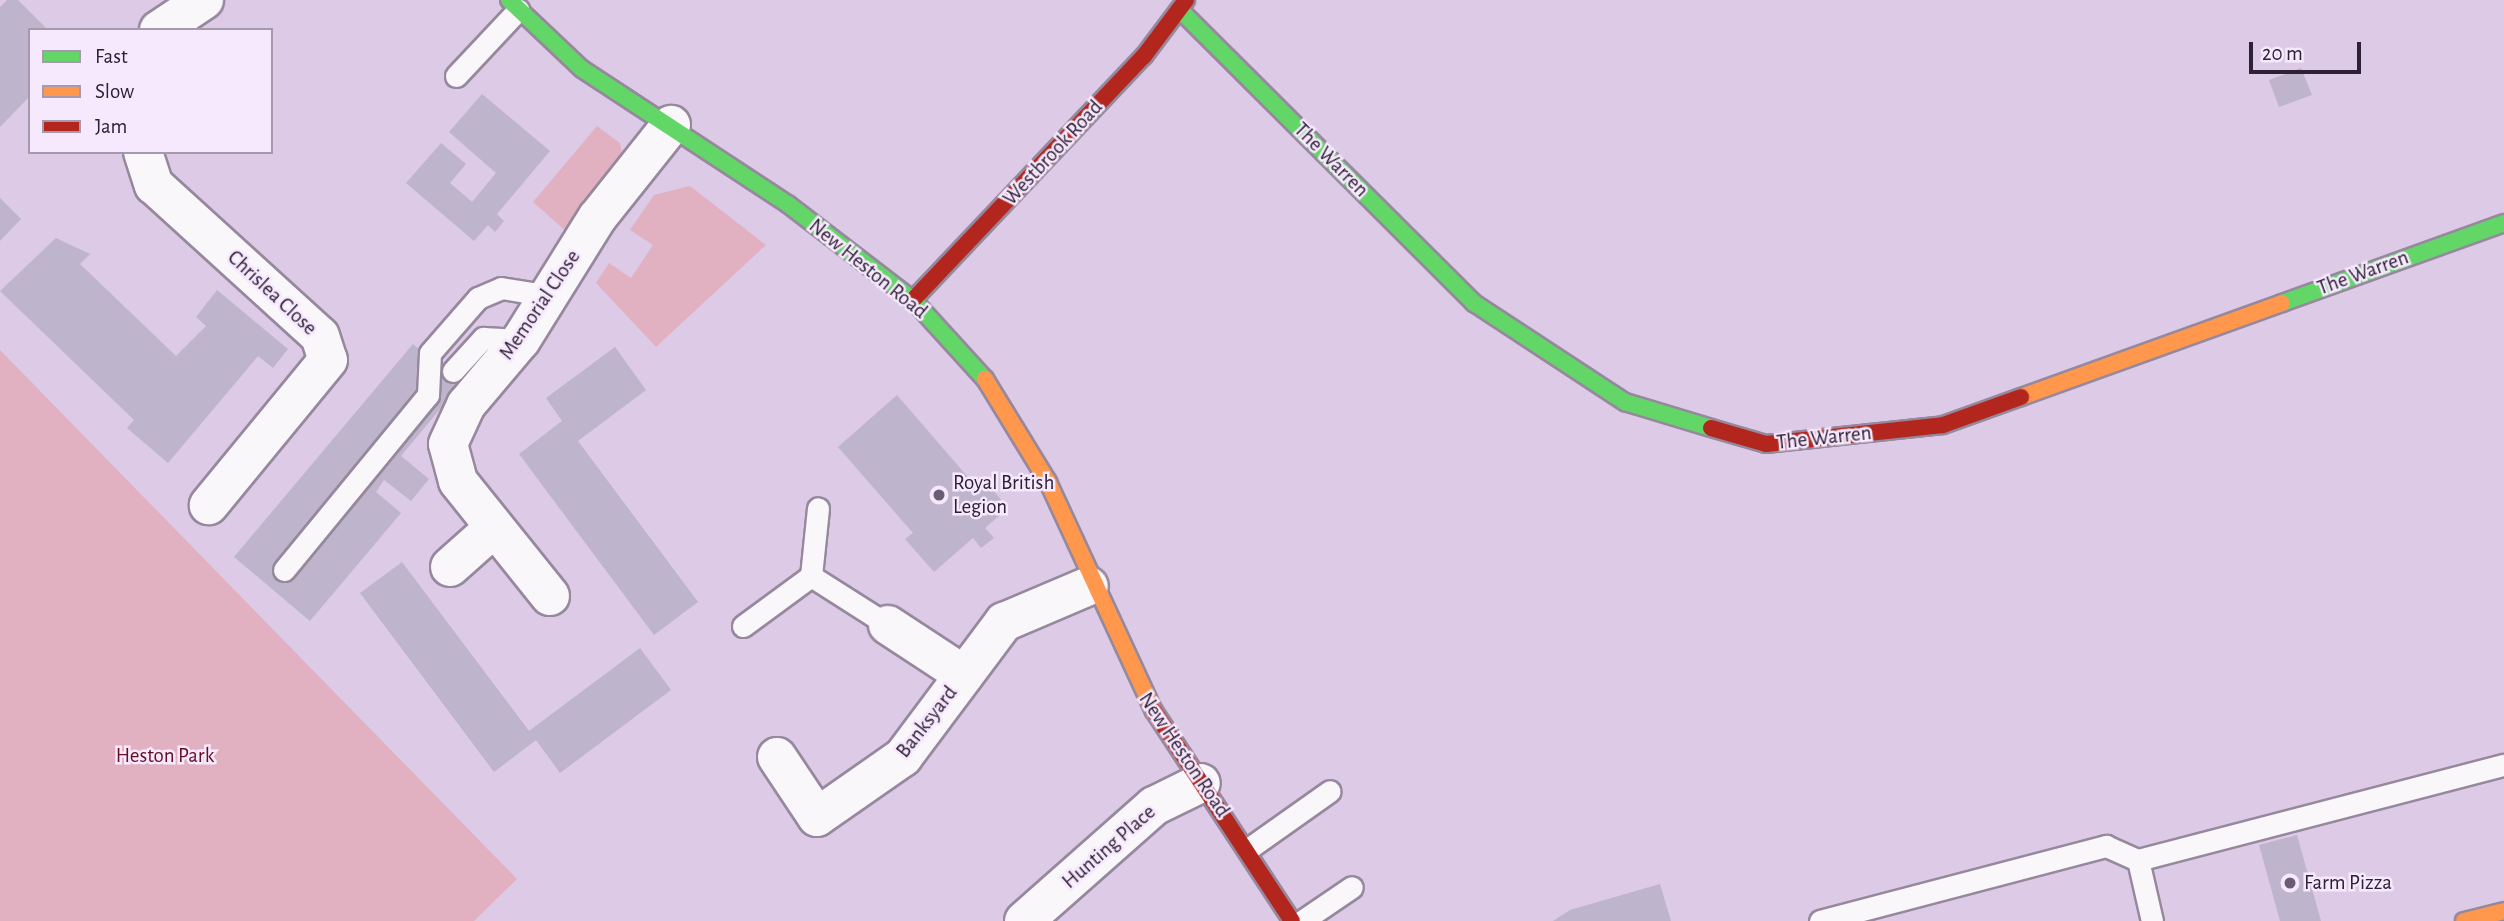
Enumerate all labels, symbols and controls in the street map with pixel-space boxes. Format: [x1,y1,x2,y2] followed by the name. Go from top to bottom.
[28,28,273,154] legend
[2252,28,2364,72] scale bar
[2262,43,2303,64] text: 20 m
[95,46,128,67] text: Fast
[95,81,134,102] text: Slow
[998,95,1108,211] street label: Westbrook Road
[95,116,127,137] text: Jam
[1288,117,1374,203] street label: The Warren
[804,214,932,324] street label: New Heston Road
[222,245,322,341] street label: Chrislea Close
[494,245,586,365] street label: Memorial Close
[2314,245,2412,301] street label: The Warren
[1775,420,1873,456] street label: The Warren
[953,470,1054,520] place label: Royal British Legion
[931,487,947,503] marker: Royal British Legion
[891,681,963,763] street label: Banksyard
[1133,688,1235,822] street label: New Heston Road
[116,743,214,769] park label: Heston Park
[1057,800,1161,894] street label: Hunting Place
[2304,870,2392,896] place label: Farm Pizza
[2282,875,2298,891] marker: Farm Pizza

